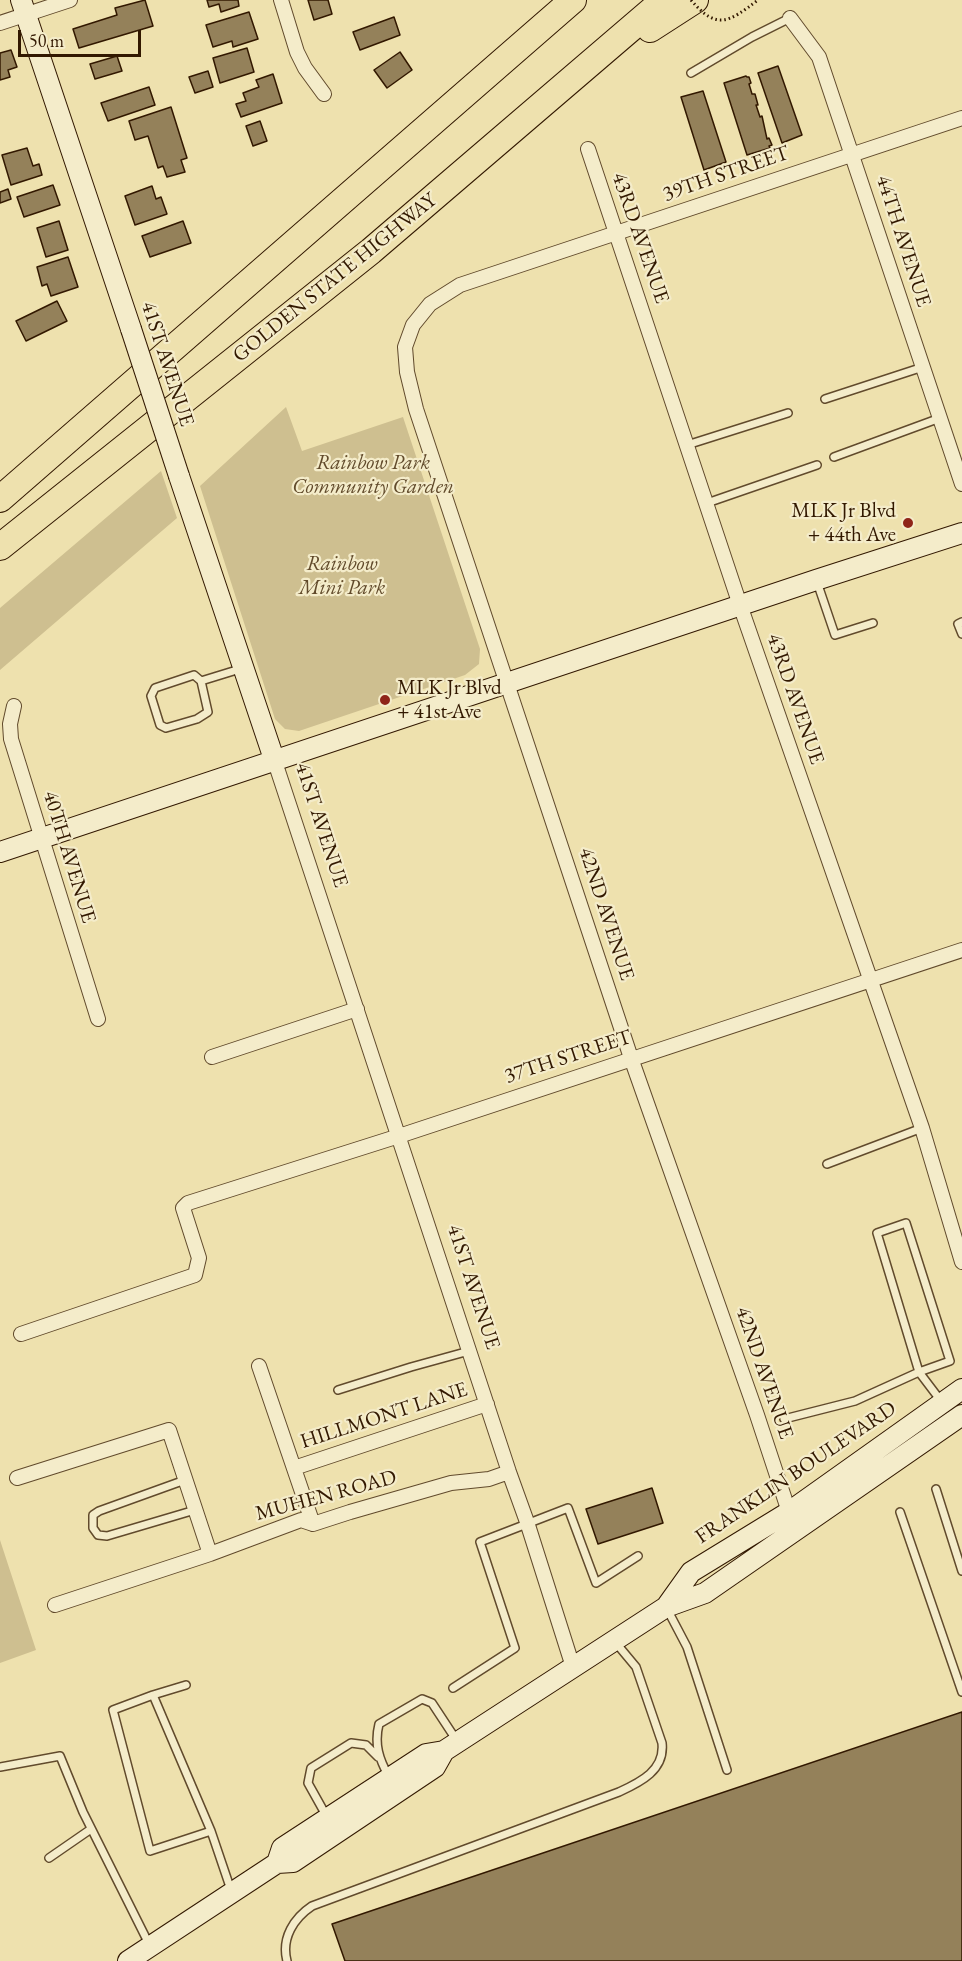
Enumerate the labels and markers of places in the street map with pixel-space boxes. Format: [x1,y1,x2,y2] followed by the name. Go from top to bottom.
[791,498,896,548] place label: MLK Jr Blvd + 44th Ave
[901,516,915,530] marker: MLK Jr Blvd + 44th Ave
[397,675,502,725] place label: MLK Jr Blvd + 41st Ave
[378,693,392,707] marker: MLK Jr Blvd + 41st Ave

